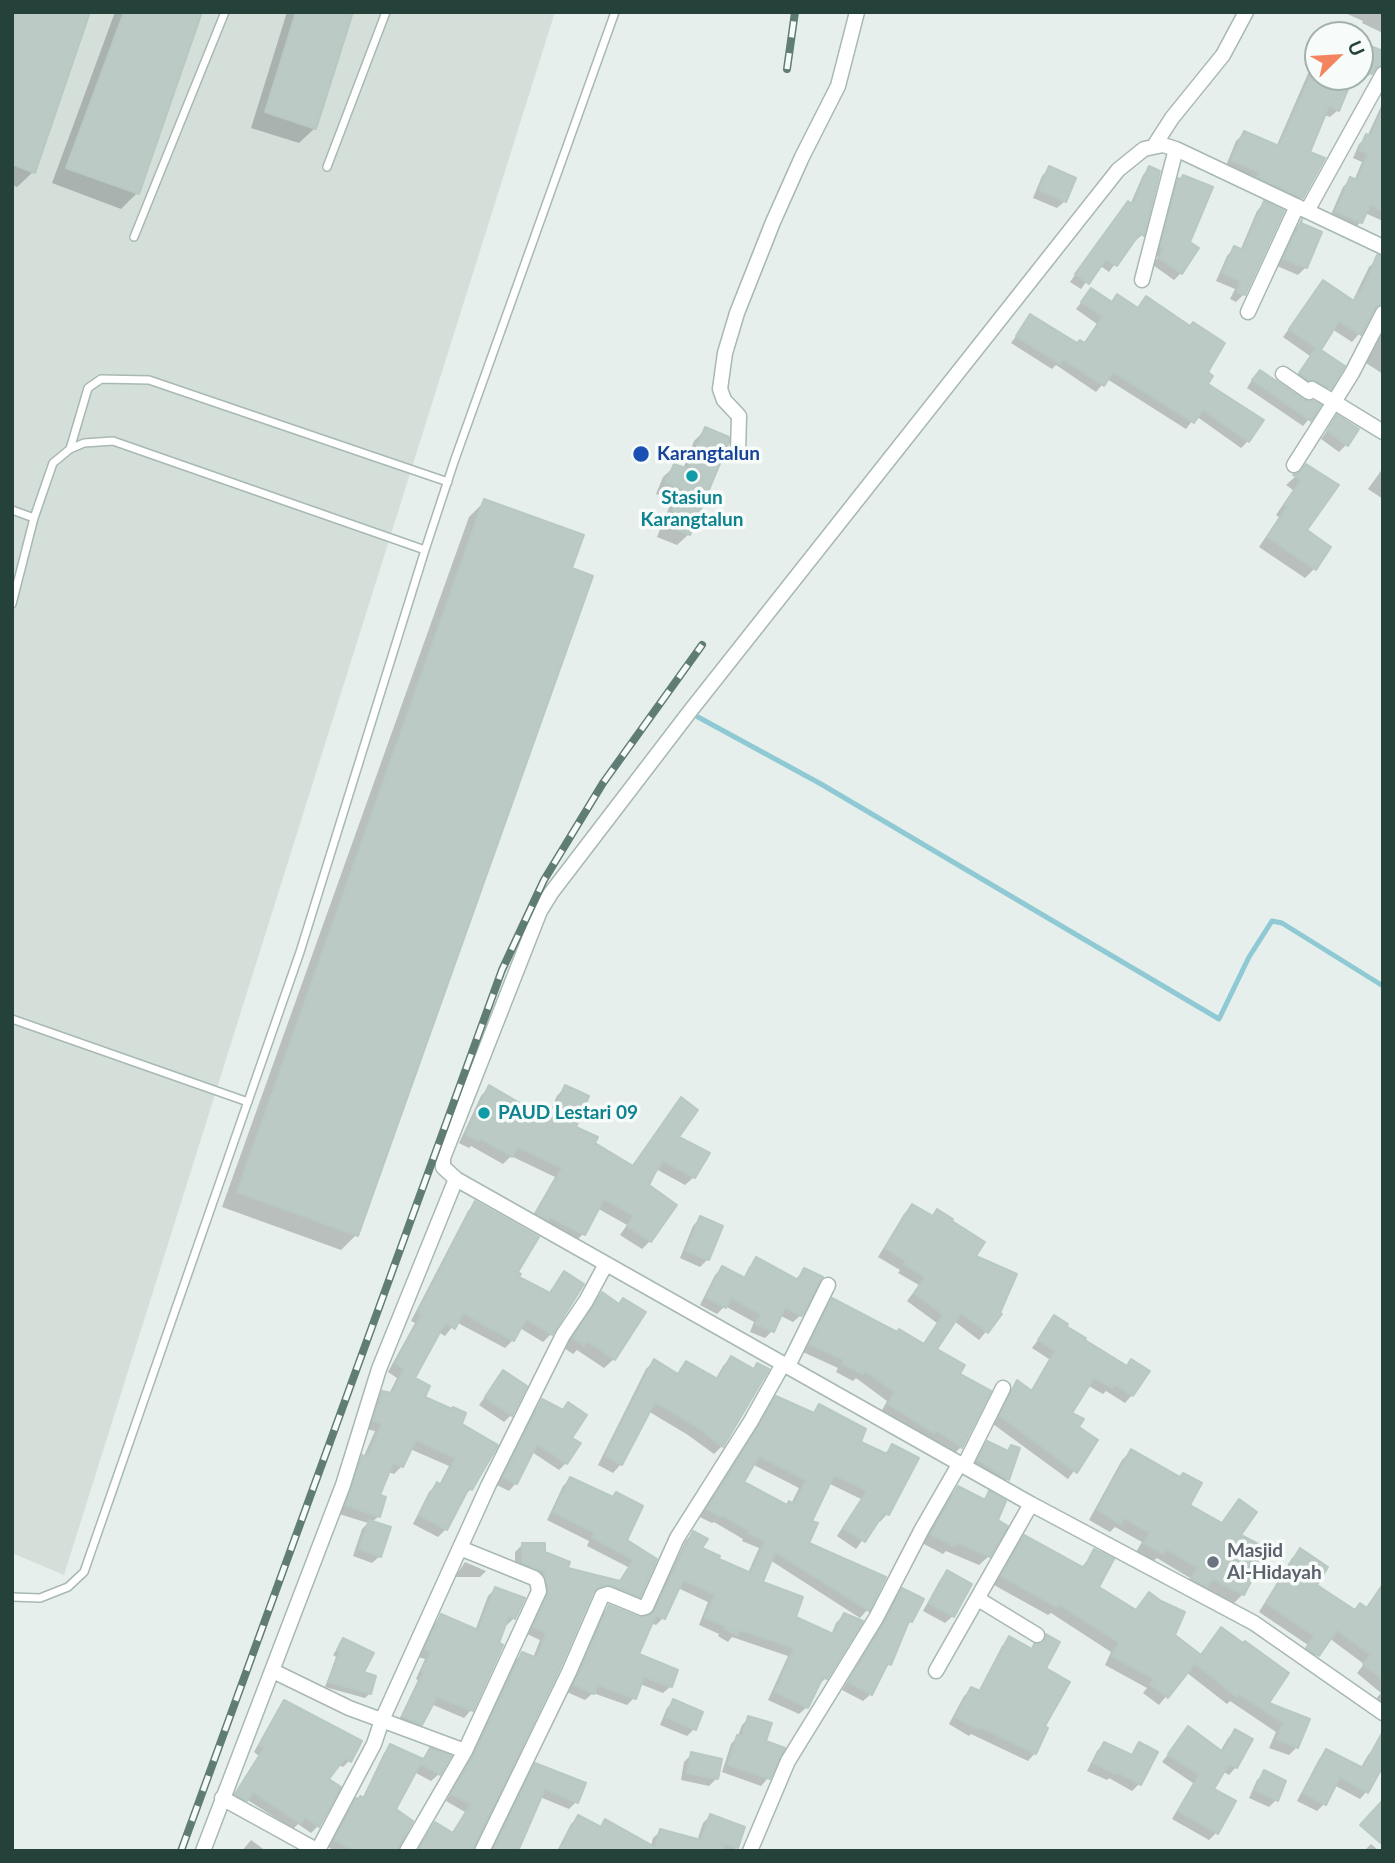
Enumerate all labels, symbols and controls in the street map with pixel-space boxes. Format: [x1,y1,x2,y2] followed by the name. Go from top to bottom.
[1304,21,1374,91] north arrow
[1343,37,1370,59] text: U
[657,443,760,465] place label: Karangtalun
[631,444,651,464] marker: Karangtalun
[684,468,700,484] marker: Stasiun Karangtalun
[641,487,743,531] place label: Stasiun Karangtalun
[498,1102,638,1124] place label: PAUD Lestari 09
[476,1105,492,1121] marker: PAUD Lestari 09
[1227,1540,1322,1584] place label: Masjid Al-Hidayah
[1205,1554,1221,1570] marker: Masjid Al-Hidayah

